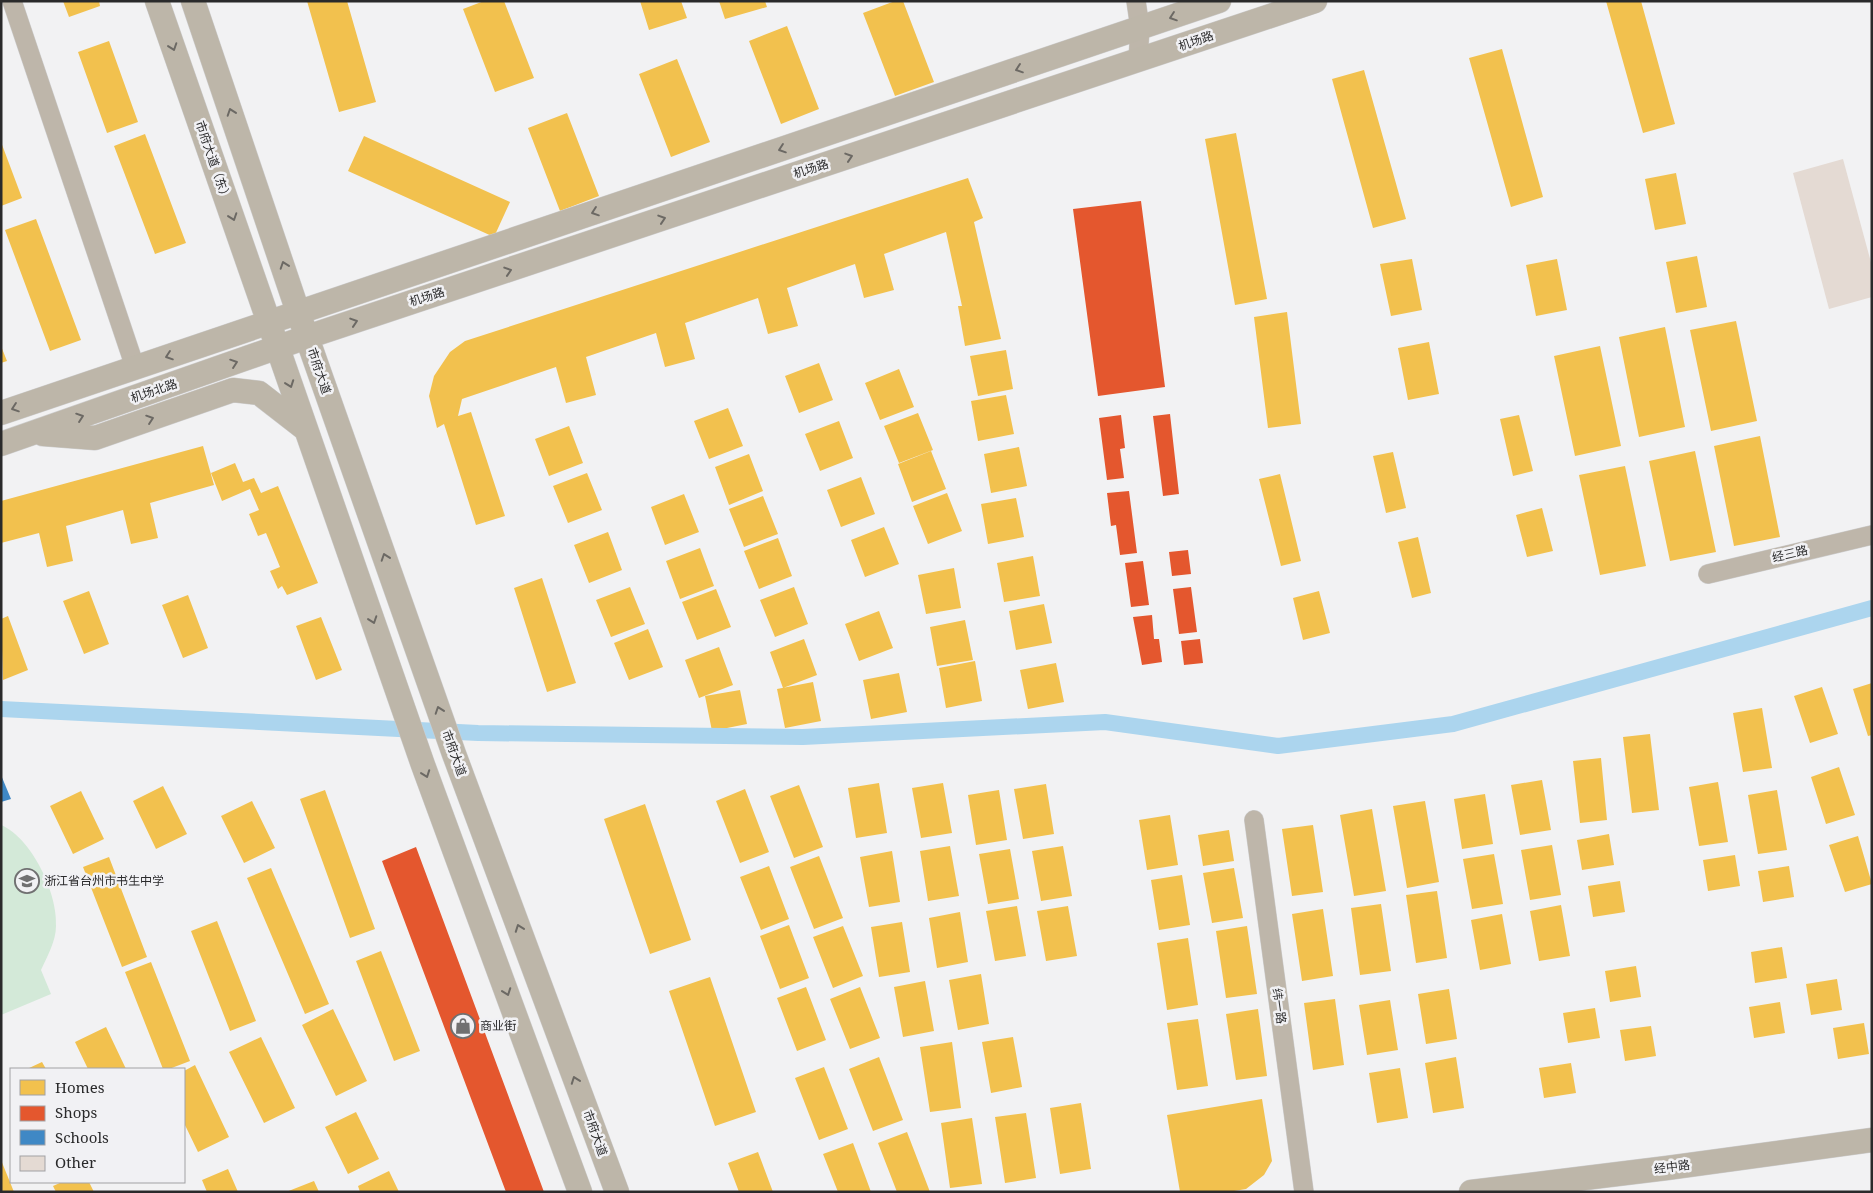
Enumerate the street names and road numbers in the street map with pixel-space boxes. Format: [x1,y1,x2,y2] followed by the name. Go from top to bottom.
[1176,27,1216,54] street label: 机场路
[192,118,235,203] street label: 市府大道（东）
[791,155,831,182] street label: 机场路
[407,283,447,310] street label: 机场路
[304,345,335,396] street label: 市府大道
[128,375,179,406] street label: 机场北路
[1770,541,1809,566] street label: 经三路
[438,727,471,778] street label: 市府大道
[1269,987,1290,1025] street label: 纬一路
[579,1107,612,1158] street label: 市府大道
[1653,1156,1691,1177] street label: 经中路

